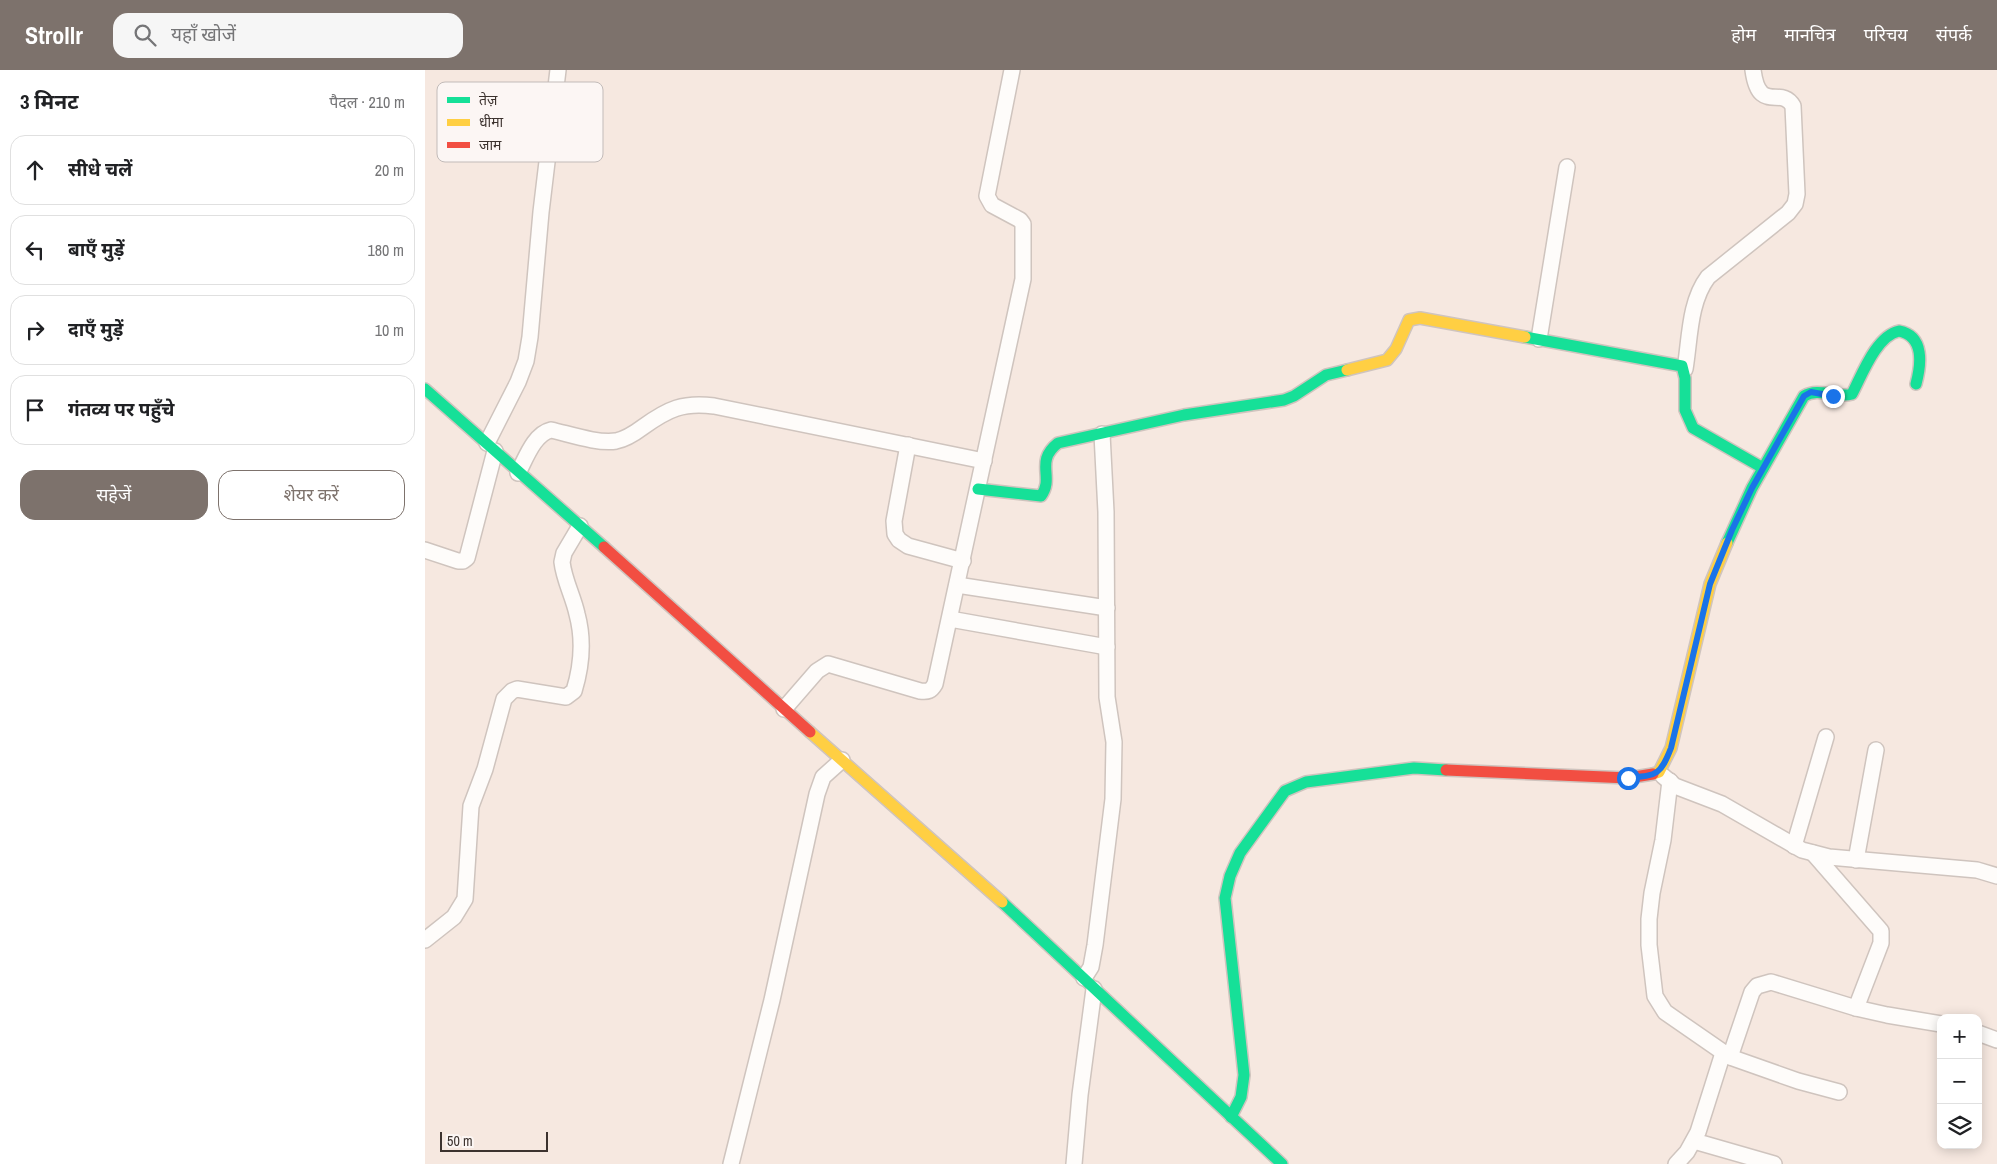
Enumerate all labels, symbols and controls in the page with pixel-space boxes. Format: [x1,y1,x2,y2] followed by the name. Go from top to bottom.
[113,13,463,58] search box
[25,19,83,51] text: Strollr
[131,21,159,49] icon: search
[171,21,236,47] text: यहाँ खोजें
[1731,22,1756,47] text: होम
[1784,22,1836,47] text: मानचित्र
[1864,22,1908,47] text: परिचय
[1936,22,1972,47] text: संपर्क
[437,82,603,162] legend
[20,87,78,116] text: 3 मिनट
[329,91,405,113] text: पैदल · 210 m
[479,91,498,109] text: तेज़
[479,113,504,131] text: धीमा
[479,136,502,154] text: जाम
[21,156,49,184] icon: ahead
[68,156,132,182] text: सीधे चलें
[375,159,404,181] text: 20 m
[21,236,49,264] icon: left
[68,236,124,262] text: बाएँ मुड़ें
[368,239,404,261] text: 180 m
[21,316,49,344] icon: right
[68,316,123,342] text: दाएँ मुड़ें
[375,319,404,341] text: 10 m
[1822,385,1845,408] route end
[21,396,49,424] icon: arrive
[68,396,174,422] text: गंतव्य पर पहुँचे
[20,470,208,520] button: सहेजें
[218,470,405,520] button: शेयर करें
[1617,767,1640,790] route start
[1937,1014,1982,1149] map controls
[1937,1014,1982,1059] button: +
[1937,1059,1982,1104] button: −
[1937,1104,1982,1149] button: layers
[440,1129,547,1152] scale bar
[447,1132,473,1150] text: 50 m

